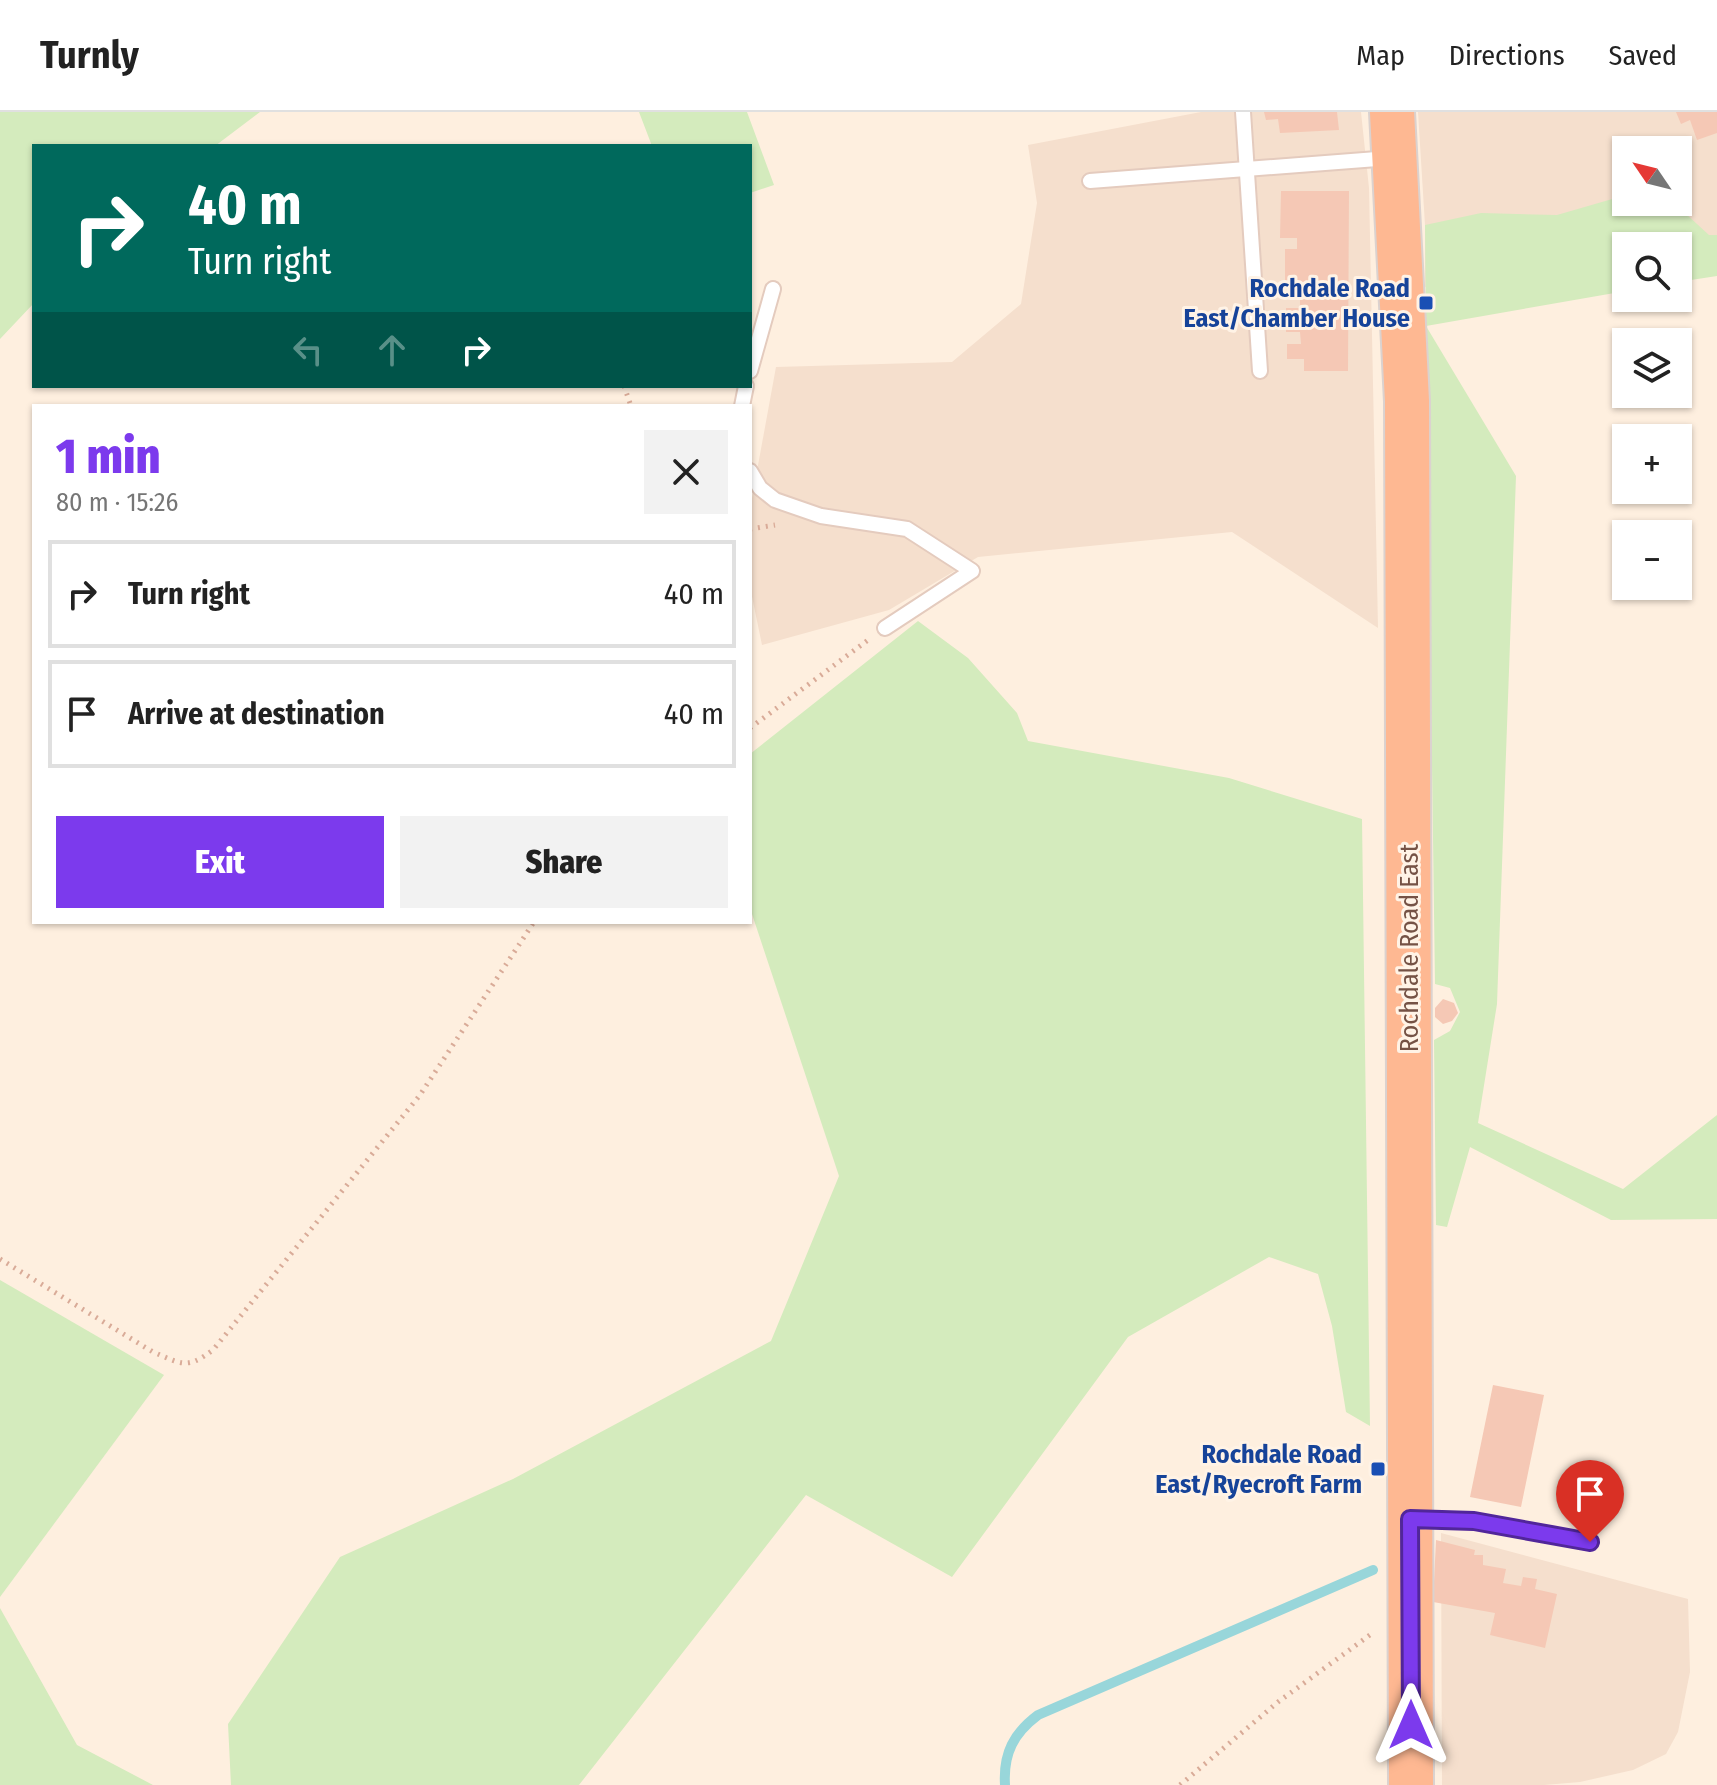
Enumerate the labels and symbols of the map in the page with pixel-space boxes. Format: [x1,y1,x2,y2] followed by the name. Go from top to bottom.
[1612,136,1692,216] north arrow
[1183,273,1410,334] place label: Rochdale Road East/Chamber House
[1417,294,1435,312] marker: Rochdale Road East/Chamber House
[1394,843,1425,1052] street label: Rochdale Road East
[1155,1439,1362,1500] place label: Rochdale Road East/Ryecroft Farm
[1369,1460,1387,1478] marker: Rochdale Road East/Ryecroft Farm
[1556,1460,1624,1542] pin
[1369,1683,1453,1767] position arrow

